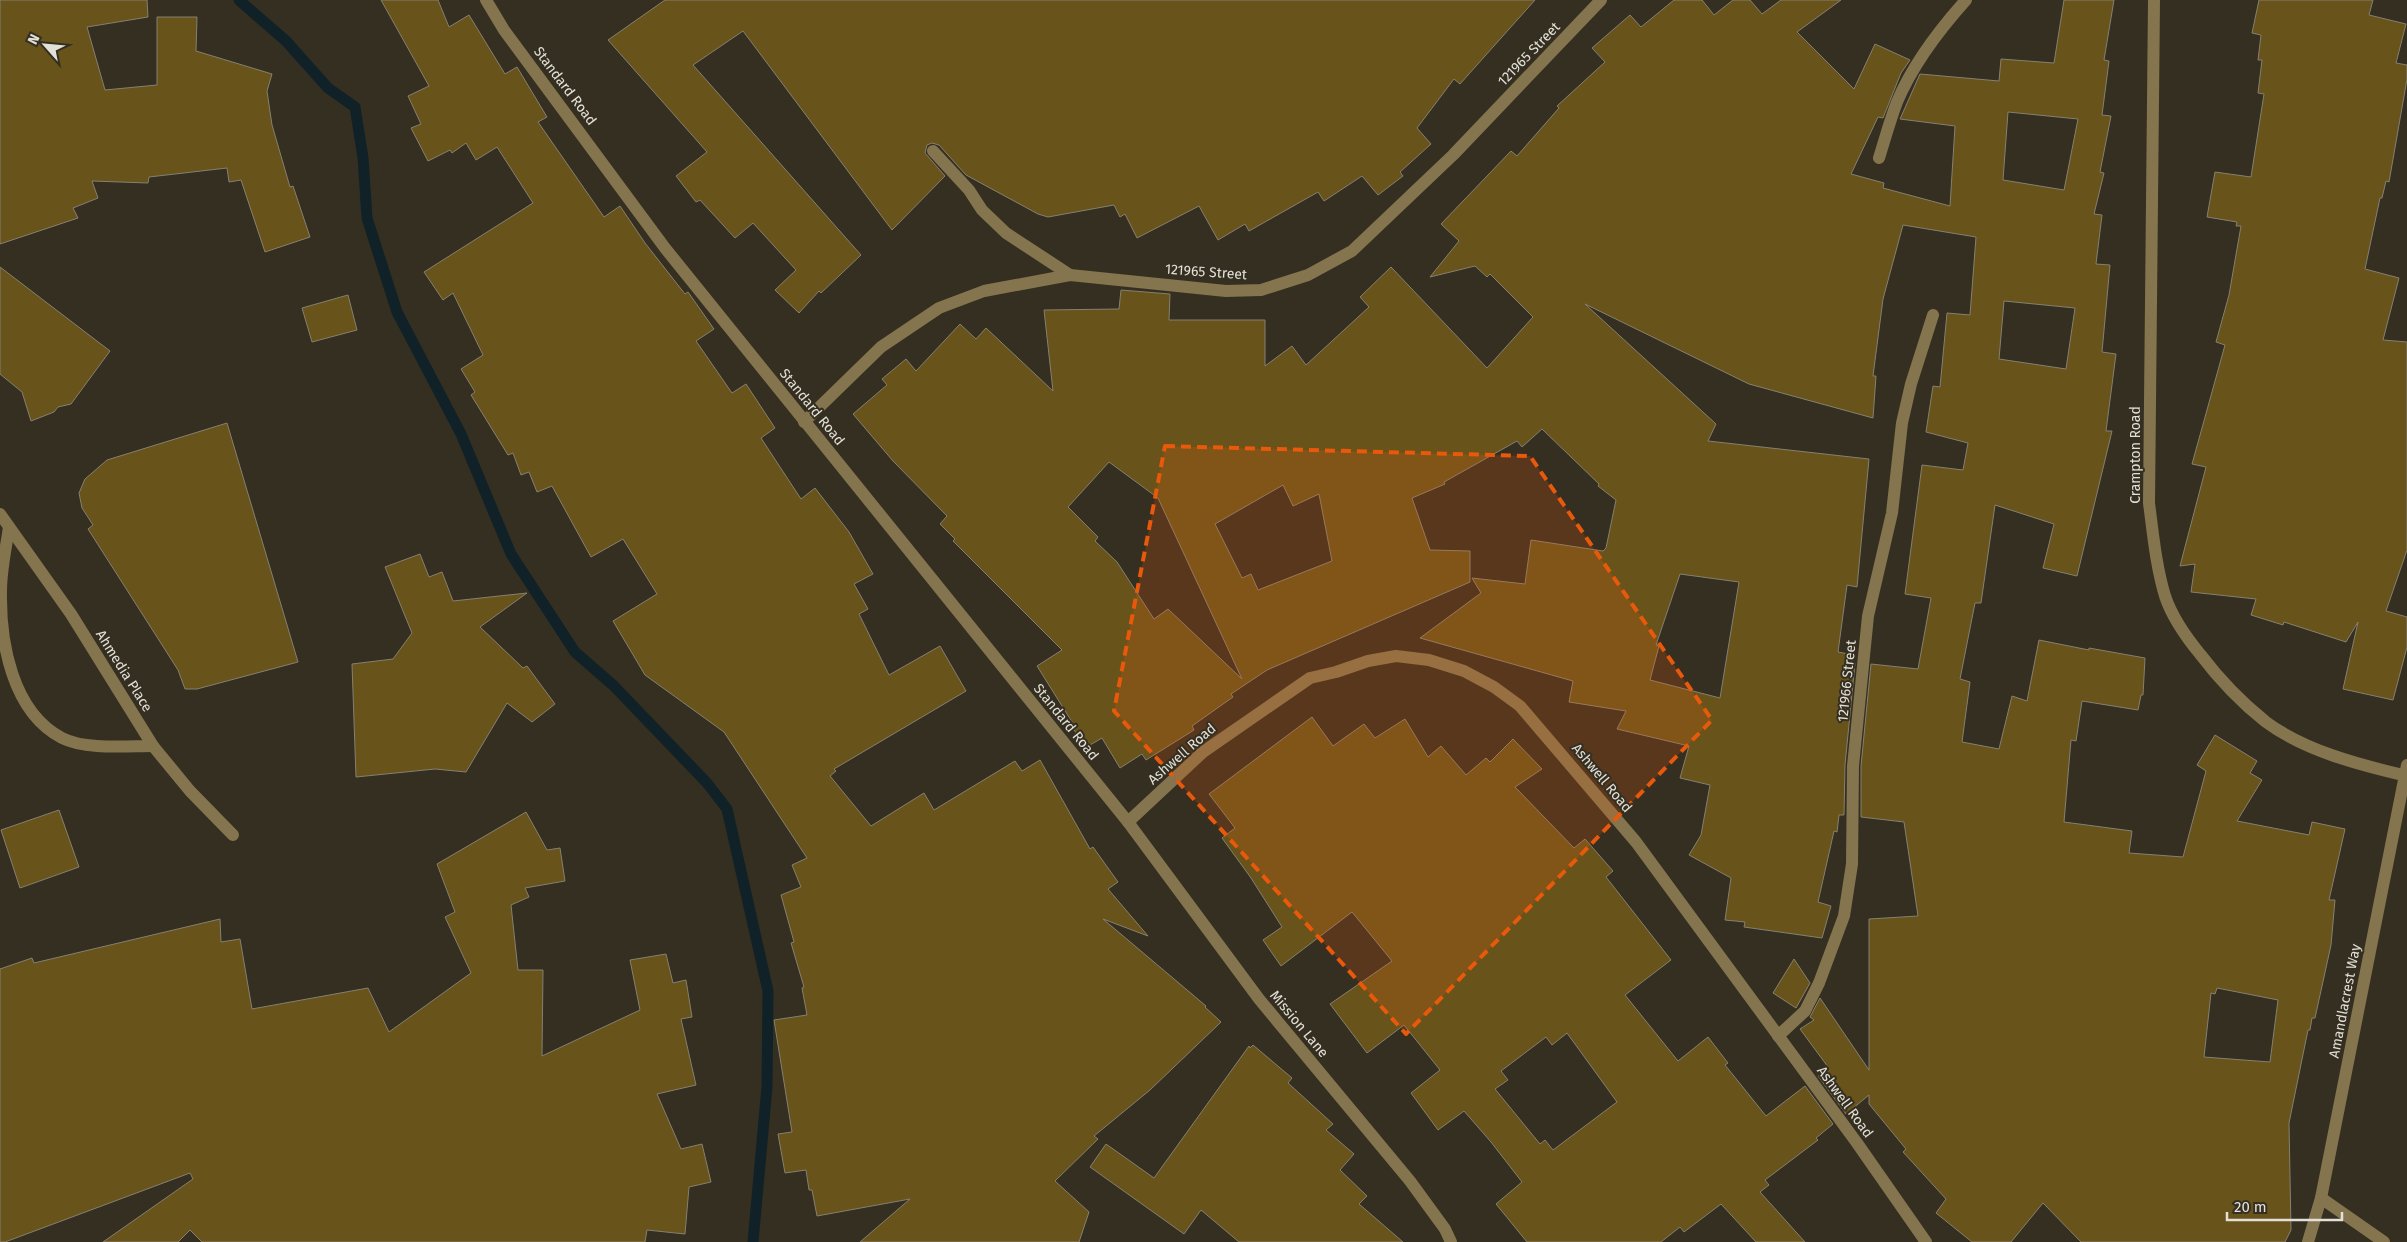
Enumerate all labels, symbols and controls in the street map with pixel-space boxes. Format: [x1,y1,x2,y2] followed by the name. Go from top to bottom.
[1494,18,1564,89] street label: 121965 Street
[20,20,70,70] north arrow
[24,31,44,47] text: N
[530,43,600,129] street label: Standard Road
[1164,261,1249,283] street label: 121965 Street
[776,365,848,449] street label: Standard Road
[2127,406,2144,504] street label: Crampton Road
[92,627,156,715] street label: Ahmedia Place
[1834,638,1860,723] street label: 121966 Street
[1030,680,1102,764] street label: Standard Road
[1144,720,1220,788] street label: Ashwell Road
[1568,740,1636,816] street label: Ashwell Road
[2326,942,2364,1060] street label: Amandlacrest Way
[1266,987,1332,1061] street label: Mission Lane
[1813,1063,1877,1141] street label: Ashwell Road
[2227,1190,2342,1222] scale bar
[2234,1198,2267,1216] text: 20 m

